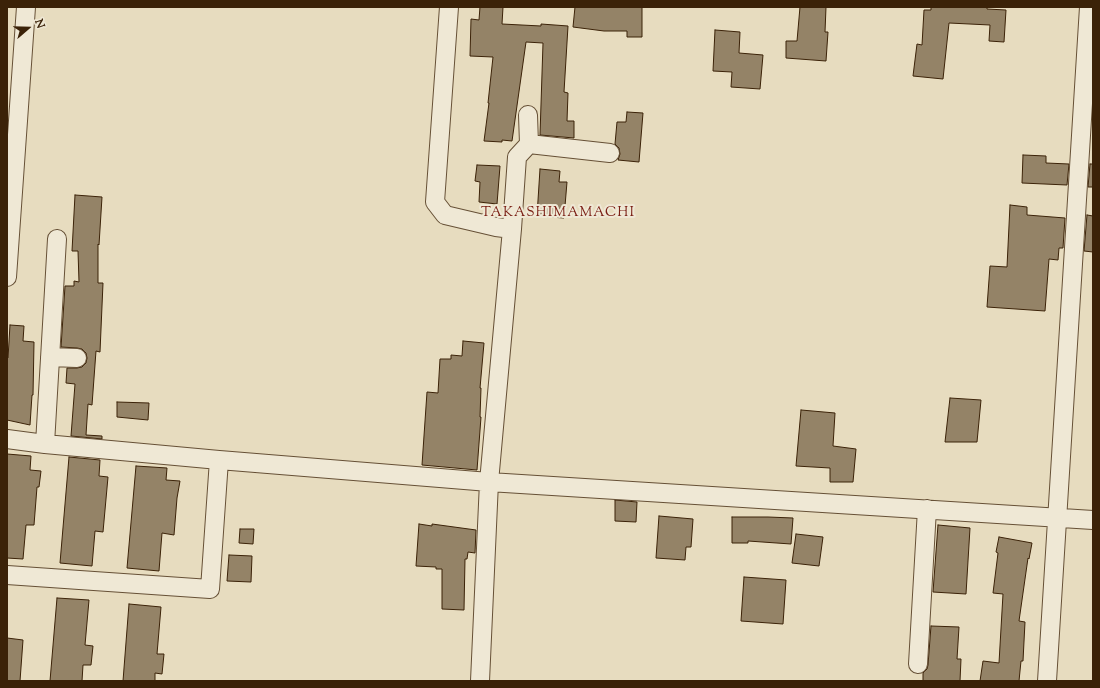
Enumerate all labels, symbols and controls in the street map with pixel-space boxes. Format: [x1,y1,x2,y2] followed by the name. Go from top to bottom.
[8,8,48,48] north arrow
[30,17,48,31] text: N
[481,206,635,222] district label: TAKASHIMAMACHI

